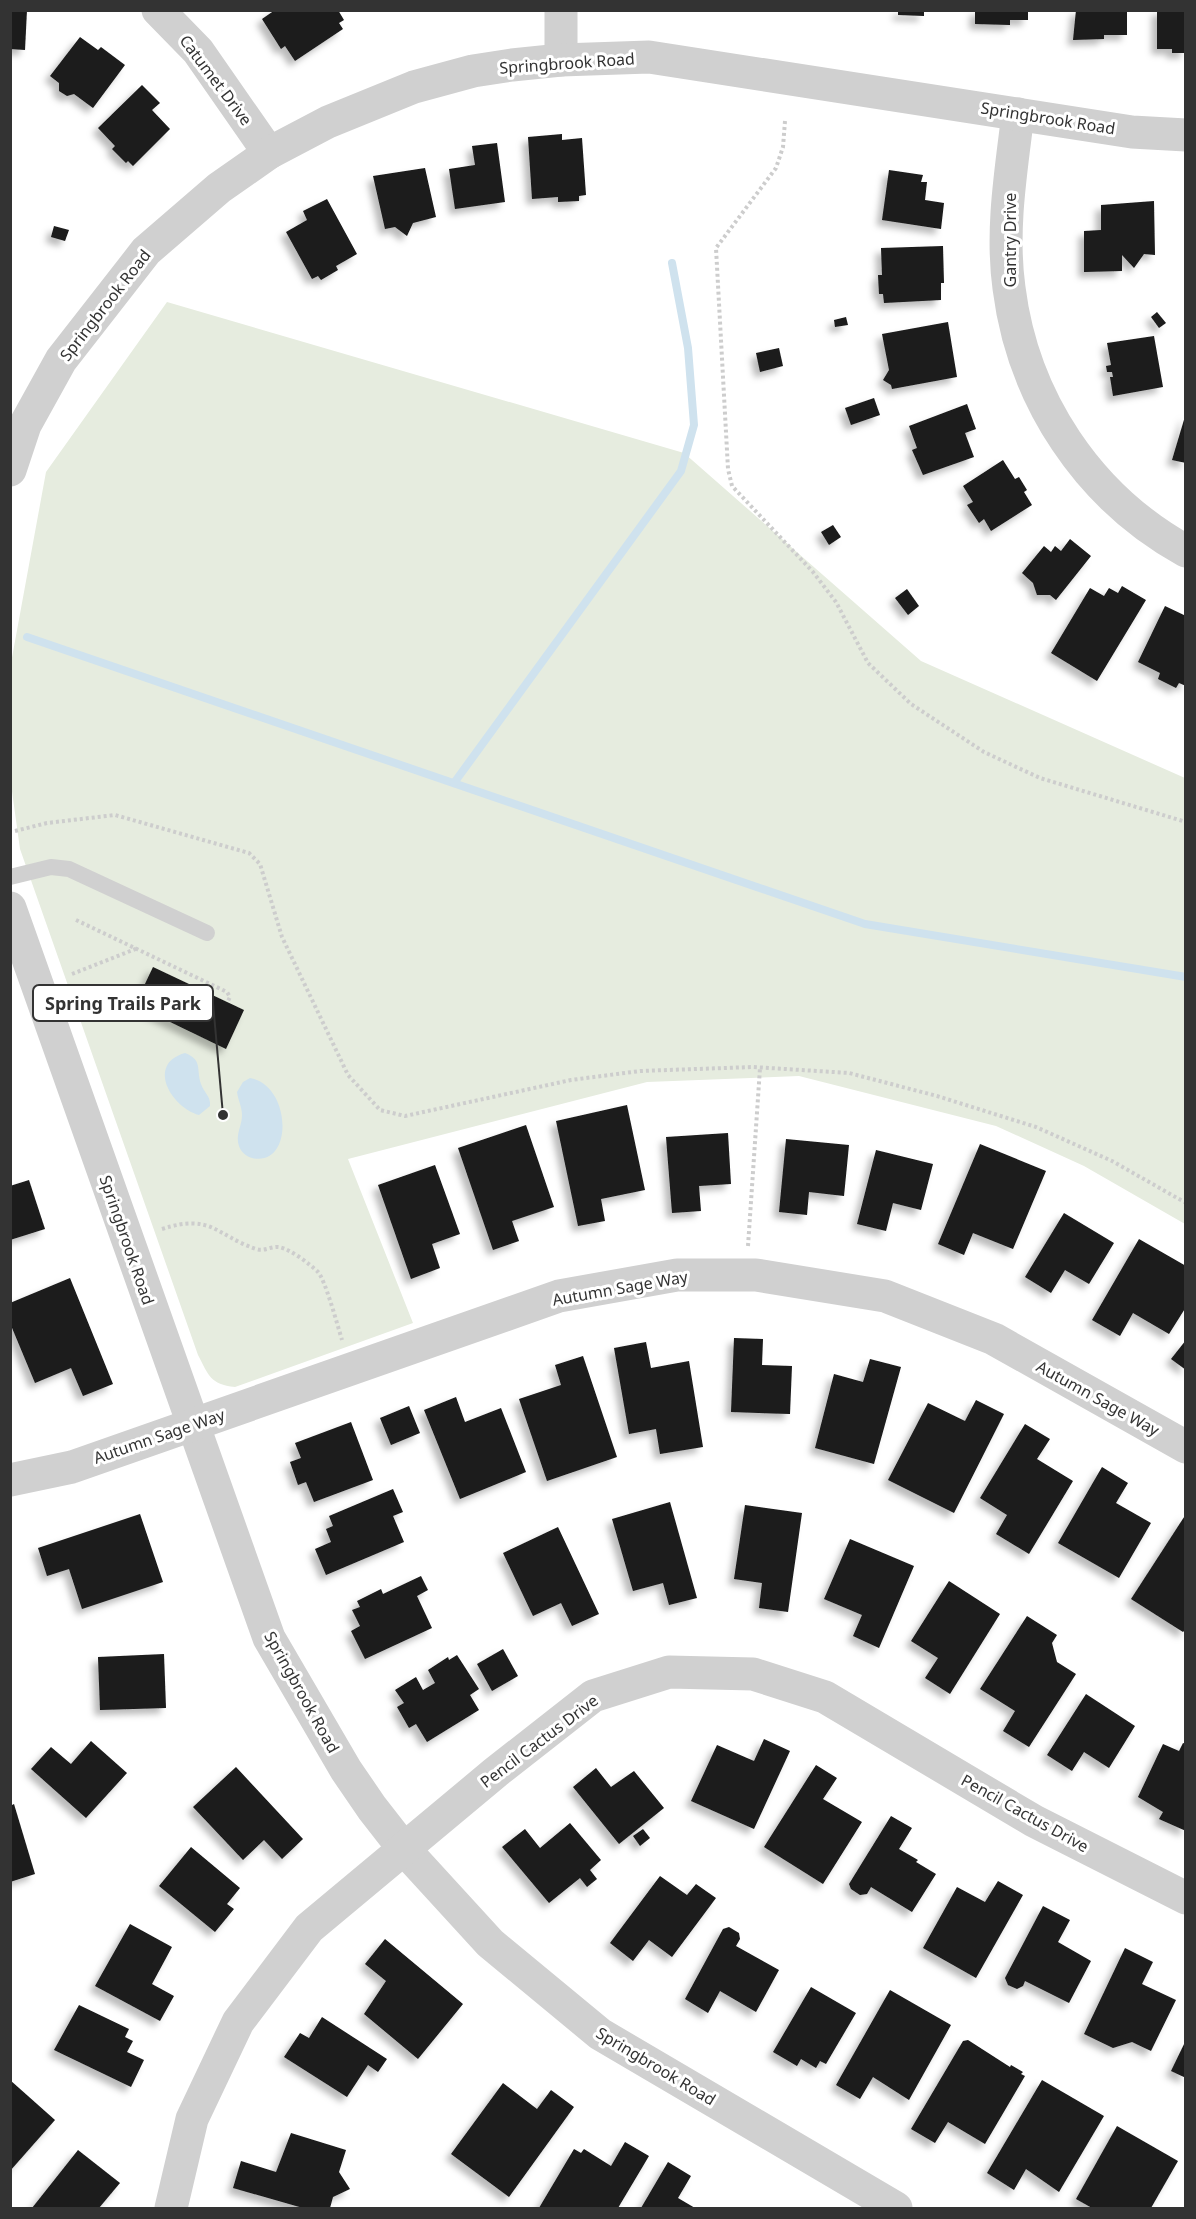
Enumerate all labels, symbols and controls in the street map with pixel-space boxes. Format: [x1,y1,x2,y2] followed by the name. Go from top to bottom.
[175,30,257,130] street label: Catumet Drive
[499,47,635,79] street label: Springbrook Road
[979,97,1117,139] street label: Springbrook Road
[999,193,1021,287] street label: Gantry Drive
[55,245,155,365] street label: Springbrook Road
[33,985,213,1021] callout: Spring Trails Park
[45,991,202,1015] text: Spring Trails Park
[95,1172,159,1308] street label: Springbrook Road
[550,1265,690,1311] street label: Autumn Sage Way
[1033,1355,1164,1441] street label: Autumn Sage Way
[91,1403,228,1469] street label: Autumn Sage Way
[259,1627,345,1757] street label: Springbrook Road
[475,1689,603,1793] street label: Pencil Cactus Drive
[957,1769,1093,1857] street label: Pencil Cactus Drive
[592,2022,720,2110] street label: Springbrook Road

